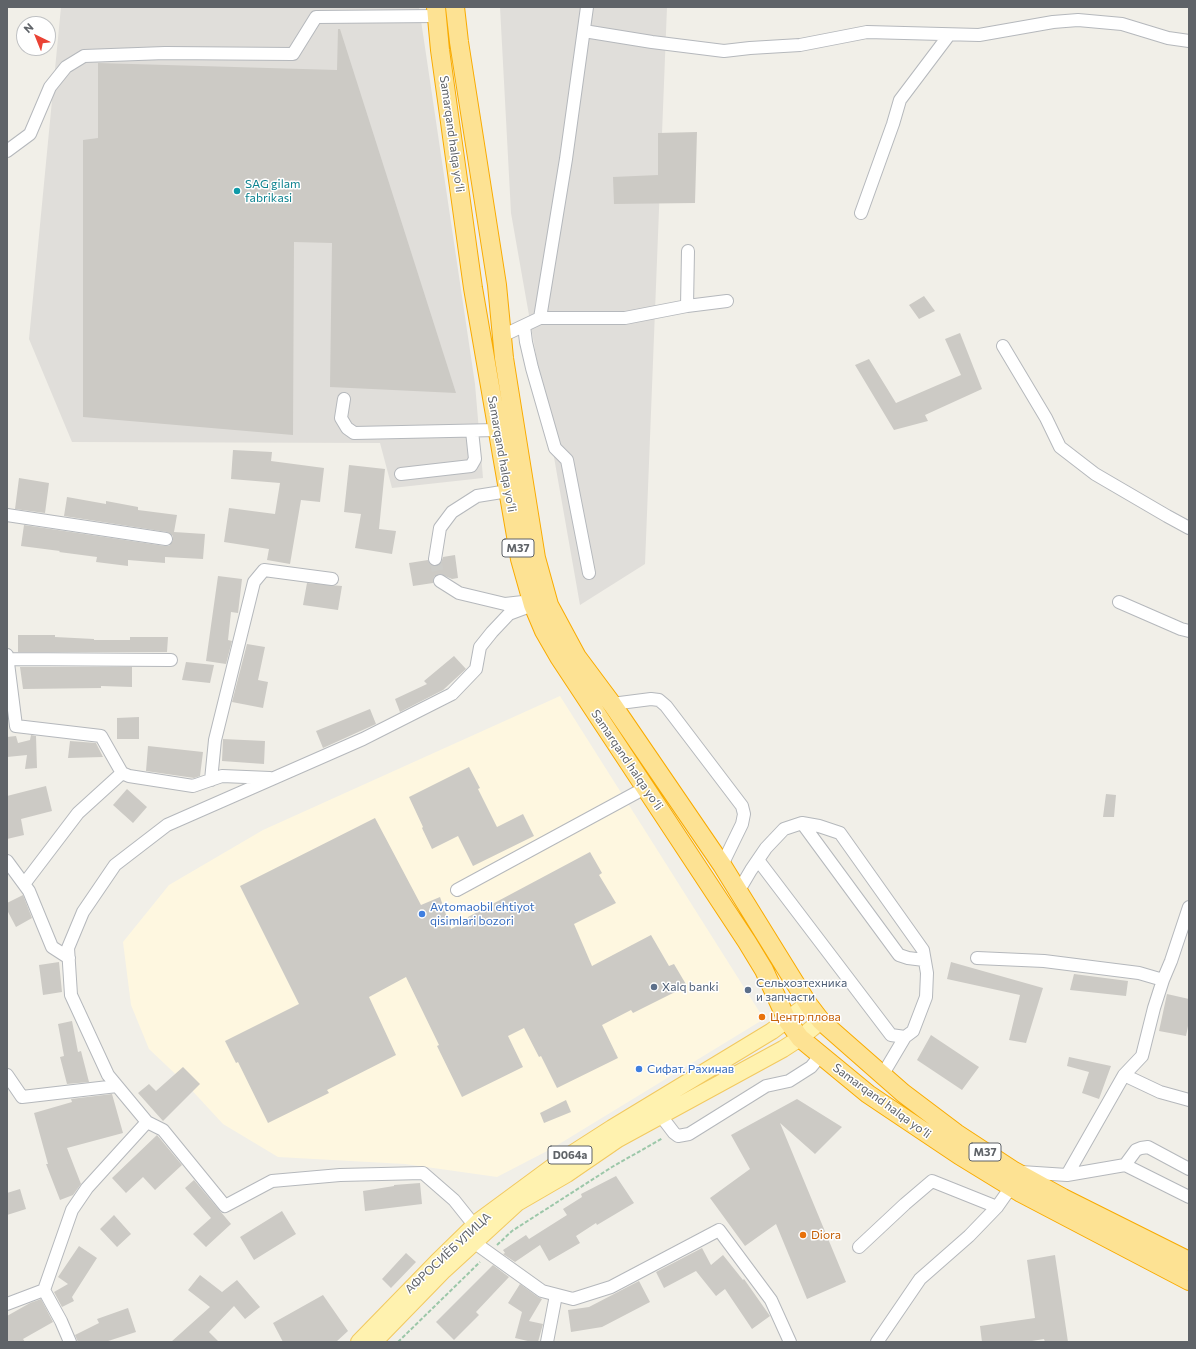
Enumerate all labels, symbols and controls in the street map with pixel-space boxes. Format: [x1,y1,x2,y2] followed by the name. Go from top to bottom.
[16,16,56,56] north arrow
[21,20,36,35] text: N
[437,75,467,193] street label: Samarqand halqa yoʻli
[245,177,300,205] place label: SAG gilam fabrikasi
[232,186,242,196] marker: SAG gilam fabrikasi
[485,395,519,513] street label: Samarqand halqa yoʻli
[502,539,534,557] road number: M37
[588,707,666,813] street label: Samarqand halqa yoʻli
[430,900,535,928] place label: Avtomaobil ehtiyot qisimlari bozori
[417,909,427,919] marker: Avtomaobil ehtiyot qisimlari bozori
[756,976,847,1004] place label: Сельхозтехника и запчасти
[662,980,719,994] place label: Xalq banki
[649,982,659,992] marker: Xalq banki
[743,985,753,995] marker: Сельхозтехника и запчасти
[770,1010,841,1024] place label: Центр плова
[757,1012,767,1022] marker: Центр плова
[830,1061,934,1141] street label: Samarqand halqa yoʻli
[647,1062,734,1076] place label: Сифат. Рахинав
[634,1064,644,1074] marker: Сифат. Рахинав
[969,1143,1001,1161] road number: M37
[548,1146,592,1164] road number: D064a
[402,1209,494,1297] street label: АФРОСИЁБ УЛИЦА
[811,1228,841,1242] place label: Diora
[798,1230,808,1240] marker: Diora

